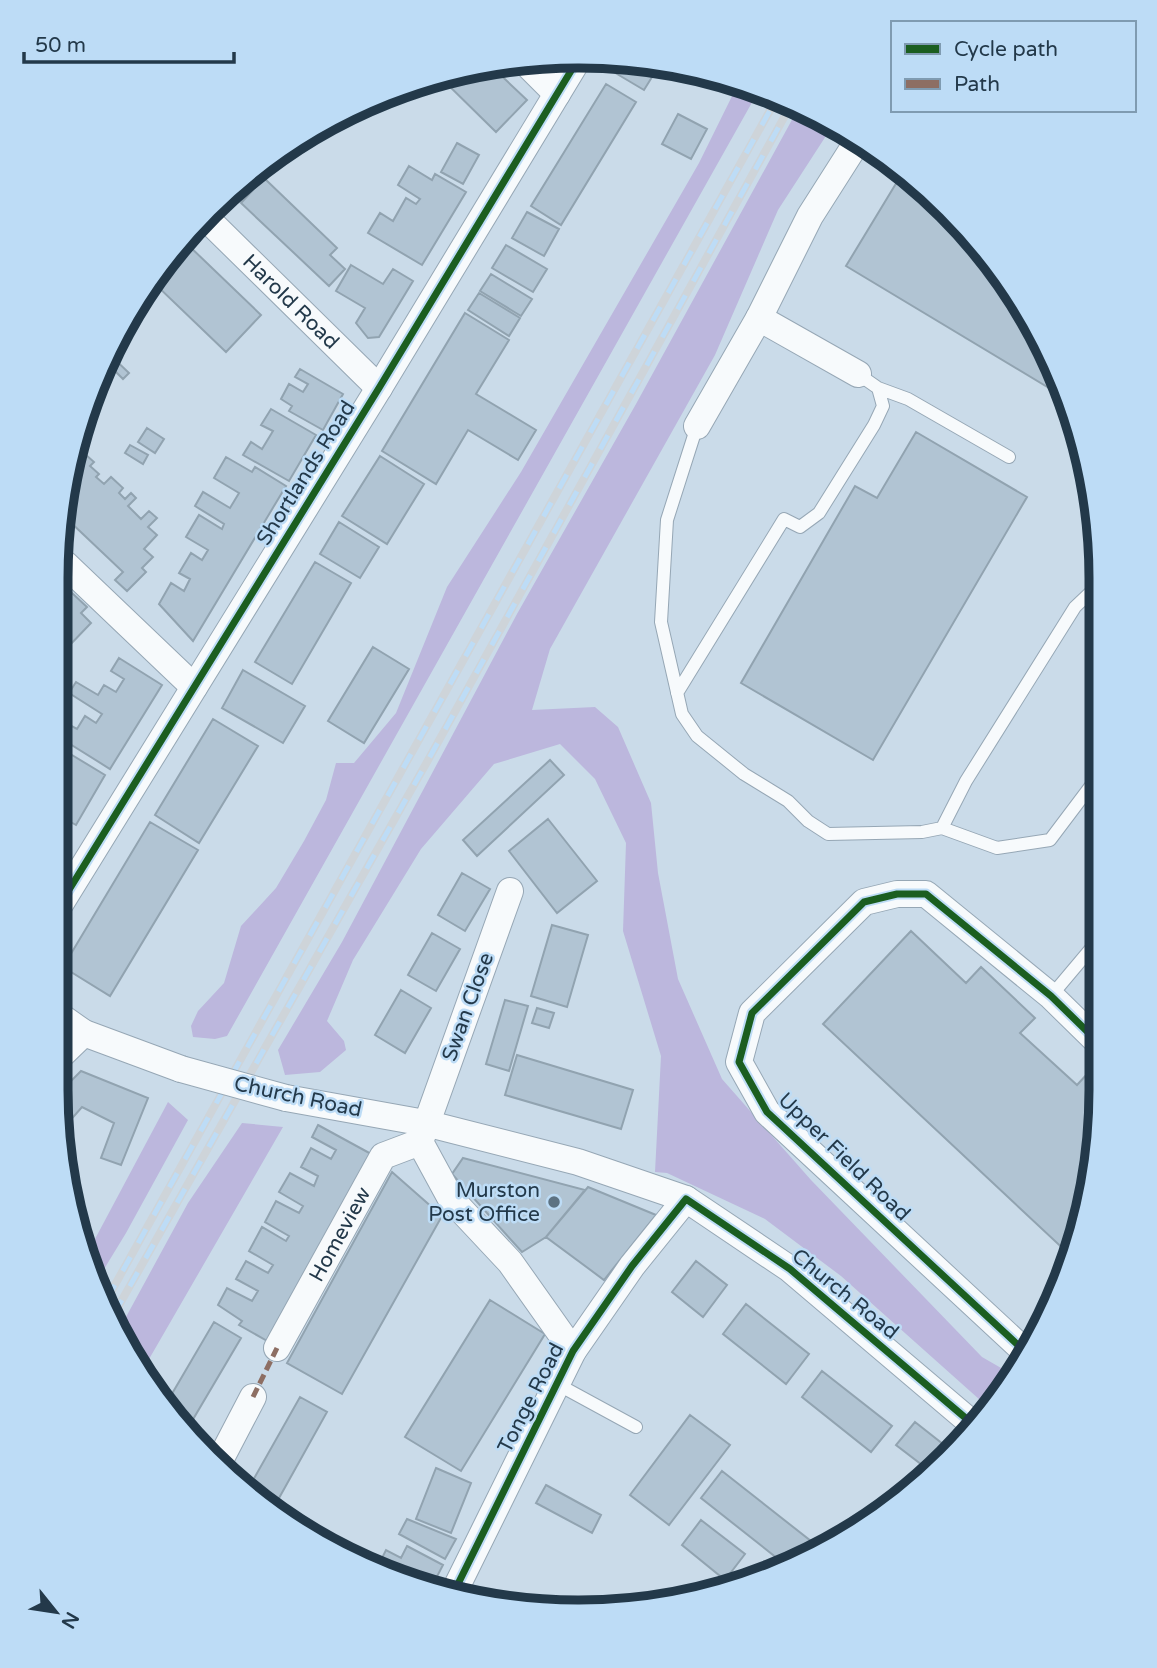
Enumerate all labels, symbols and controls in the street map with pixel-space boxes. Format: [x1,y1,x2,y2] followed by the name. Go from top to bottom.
[24,21,234,65] scale bar
[891,21,1136,112] legend
[35,33,86,58] text: 50 m
[954,37,1058,62] text: Cycle path
[954,72,1000,97] text: Path
[238,249,344,354] street label: Harold Road
[251,396,361,550] street label: Shortlands Road
[437,949,499,1065] street label: Swan Close
[232,1071,364,1123] street label: Church Road
[773,1088,915,1226] street label: Upper Field Road
[428,1178,540,1227] place label: Murston Post Office
[304,1182,376,1286] street label: Homeview
[546,1194,562,1210] marker: Murston Post Office
[787,1243,903,1345] street label: Church Road
[493,1339,569,1457] street label: Tonge Road
[21,1577,91,1647] north arrow
[57,1608,83,1632] text: N

